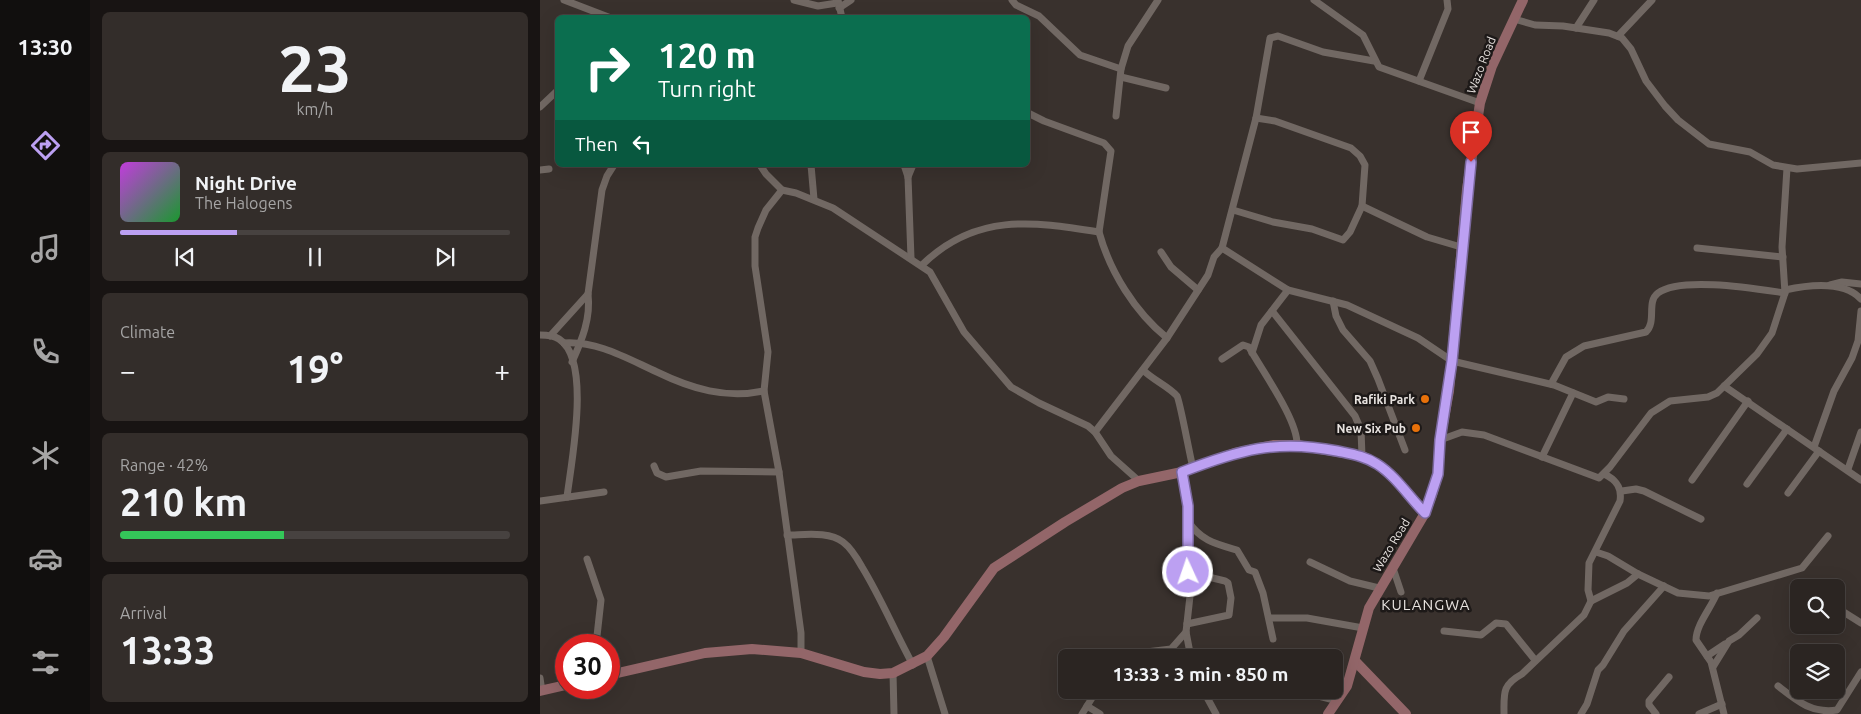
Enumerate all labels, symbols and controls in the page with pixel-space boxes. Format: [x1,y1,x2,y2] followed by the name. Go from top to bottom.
[278,31,352,104] text: 23
[17,34,73,59] text: 13:30
[575,35,640,100] icon: right
[658,35,756,75] text: 120 m
[1464,35,1498,95] street label: Wazo Road
[658,76,756,101] text: Turn right
[297,100,333,118] text: km/h
[1450,111,1492,162] pin
[1457,118,1485,146] icon: arrive
[28,128,63,163] icon: directions
[628,130,656,158] icon: left
[575,133,618,155] text: Then
[195,172,297,194] text: Night Drive
[195,194,293,212] text: The Halogens
[28,231,63,266] icon: music
[171,243,199,271] icon: previous
[301,243,329,271] icon: pause
[431,243,459,271] icon: next
[120,323,175,341] text: Climate
[28,334,63,369] icon: phone
[287,348,343,390] text: 19°
[120,355,136,386] text: −
[494,355,510,386] text: +
[1354,393,1415,406] place label: Rafiki Park
[1419,393,1431,405] marker: Rafiki Park
[1337,422,1406,435] place label: New Six Pub
[1410,422,1422,434] marker: New Six Pub
[28,438,63,473] icon: climate
[120,456,208,474] text: Range · 42%
[120,481,247,523] text: 210 km
[1370,516,1412,574] street label: Wazo Road
[28,541,63,576] icon: car
[1161,545,1213,597] position arrow
[1790,579,1845,699] map controls
[1790,579,1845,634] button: search
[1381,596,1471,613] district label: KULANGWA
[120,604,167,622] text: Arrival
[120,629,215,671] text: 13:33
[555,634,620,699] speed limit sign: 30
[1790,644,1845,699] button: layers
[28,645,63,680] icon: filters
[1113,663,1288,685] text: 13:33 · 3 min · 850 m

